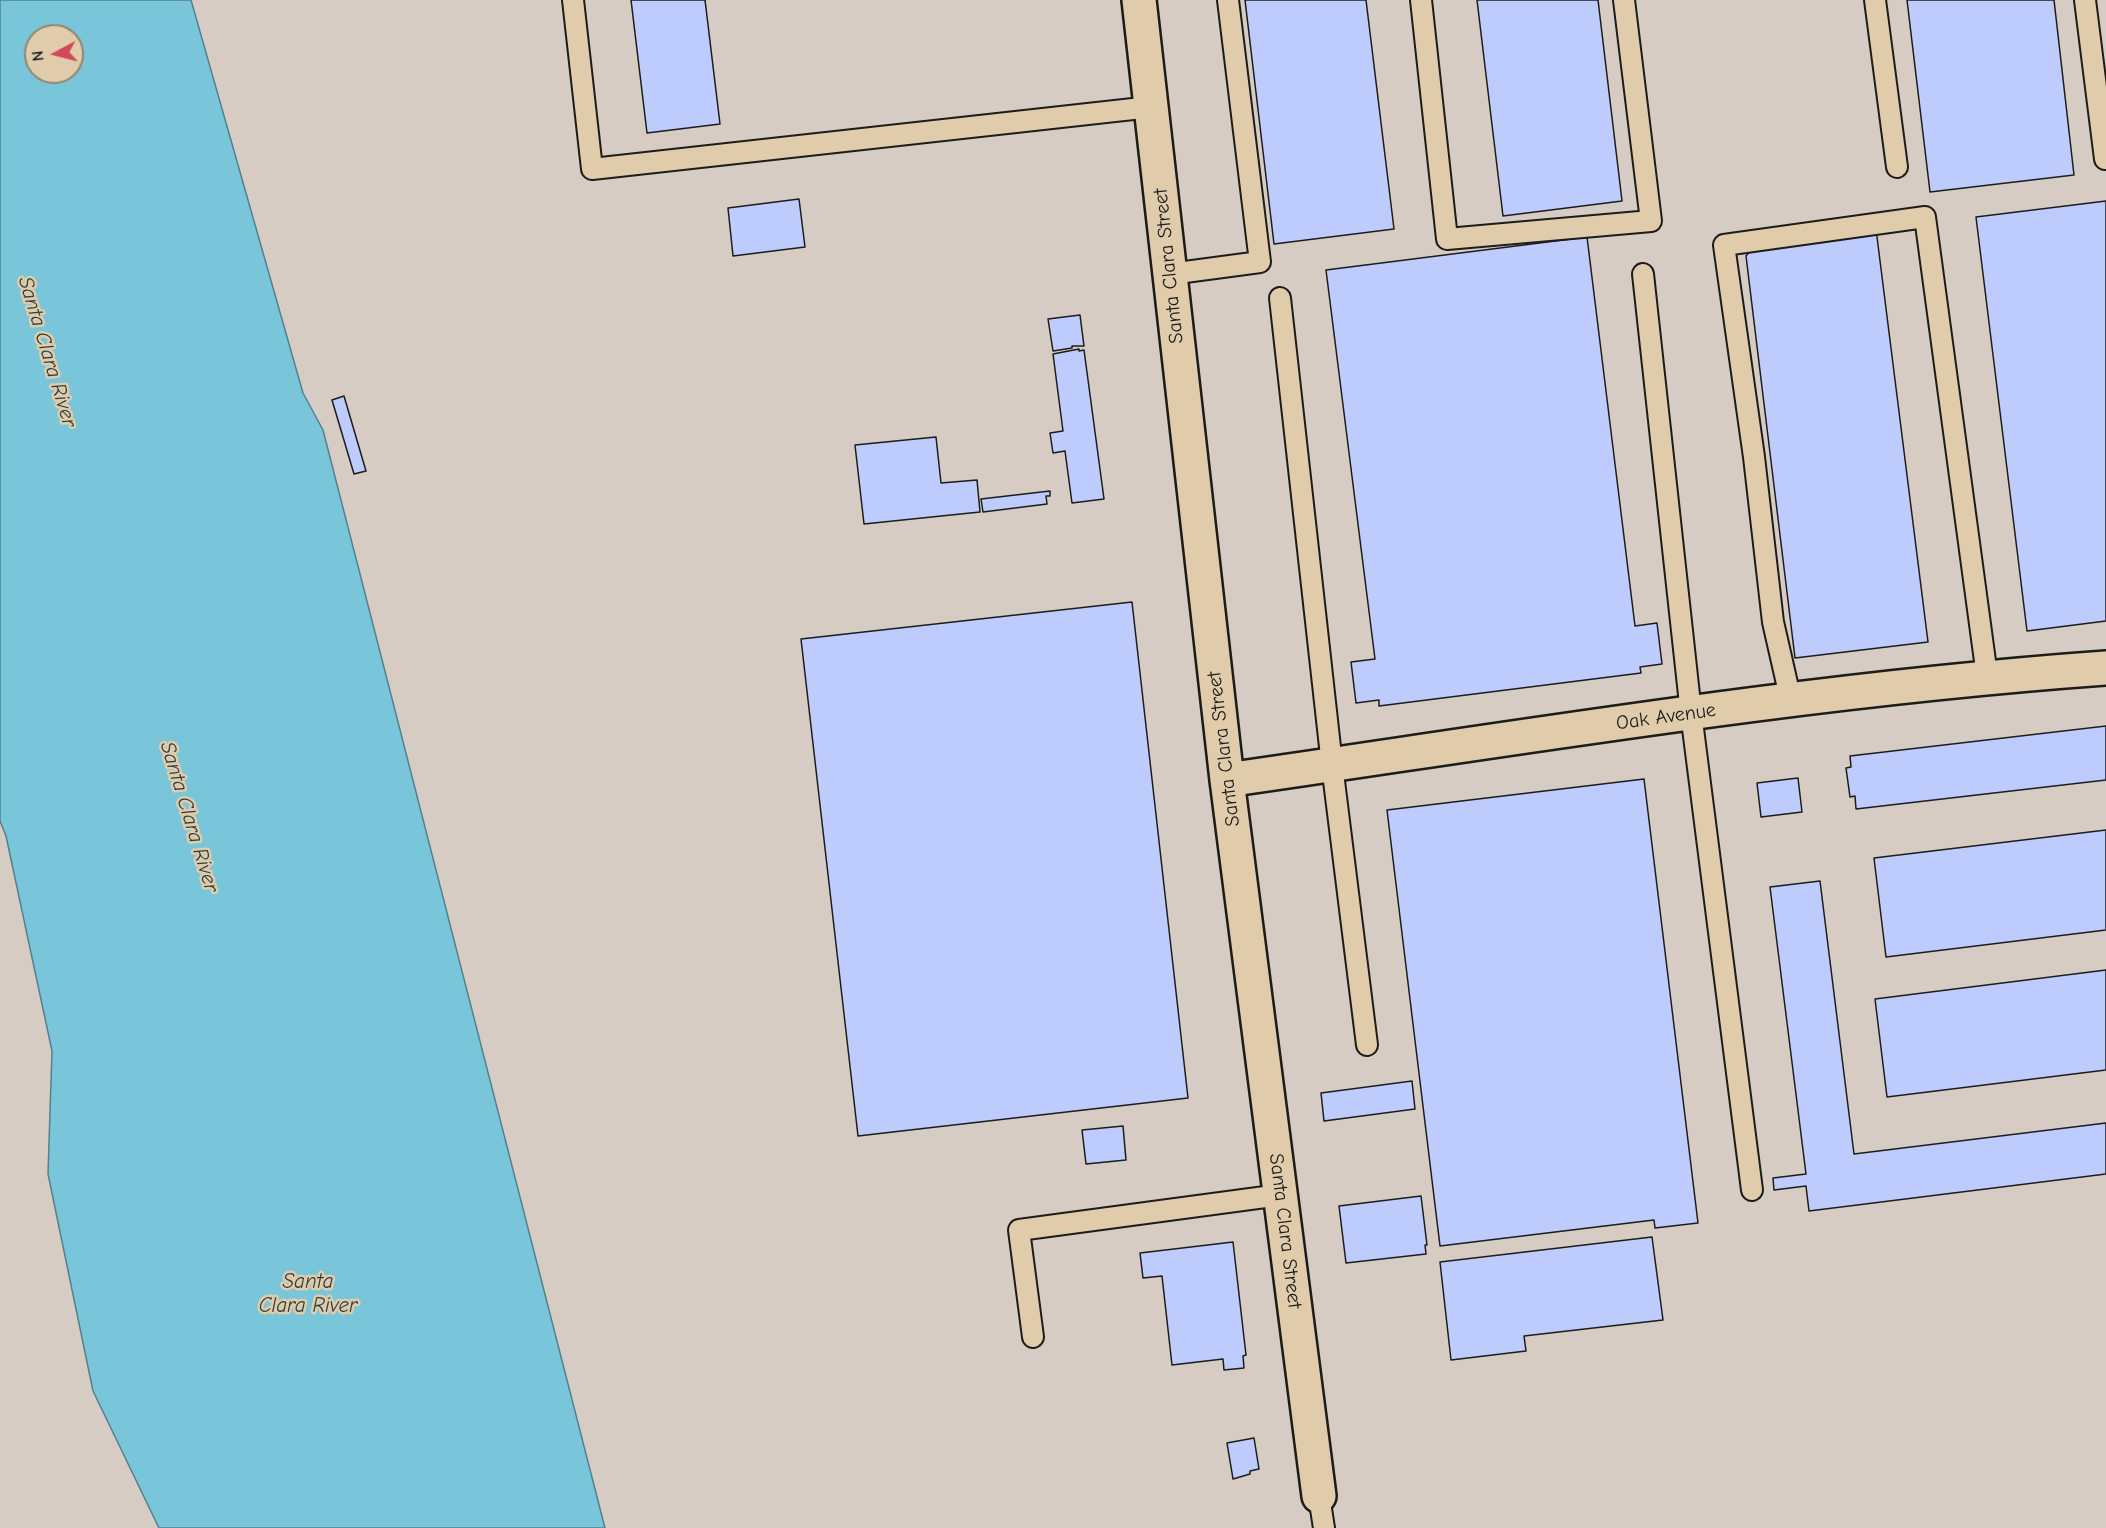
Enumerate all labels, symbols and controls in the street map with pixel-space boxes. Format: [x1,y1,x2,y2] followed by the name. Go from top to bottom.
[24,24,84,84] north arrow
[29,50,48,62] text: N
[1149,187,1189,345] street label: Santa Clara Street
[12,273,82,431] water label: Santa Clara River
[1203,670,1245,828] street label: Santa Clara Street
[1615,698,1717,736] street label: Oak Avenue
[154,738,224,896] water label: Santa Clara River
[1264,1152,1306,1310] street label: Santa Clara Street
[259,1269,357,1319] water label: Santa Clara River

